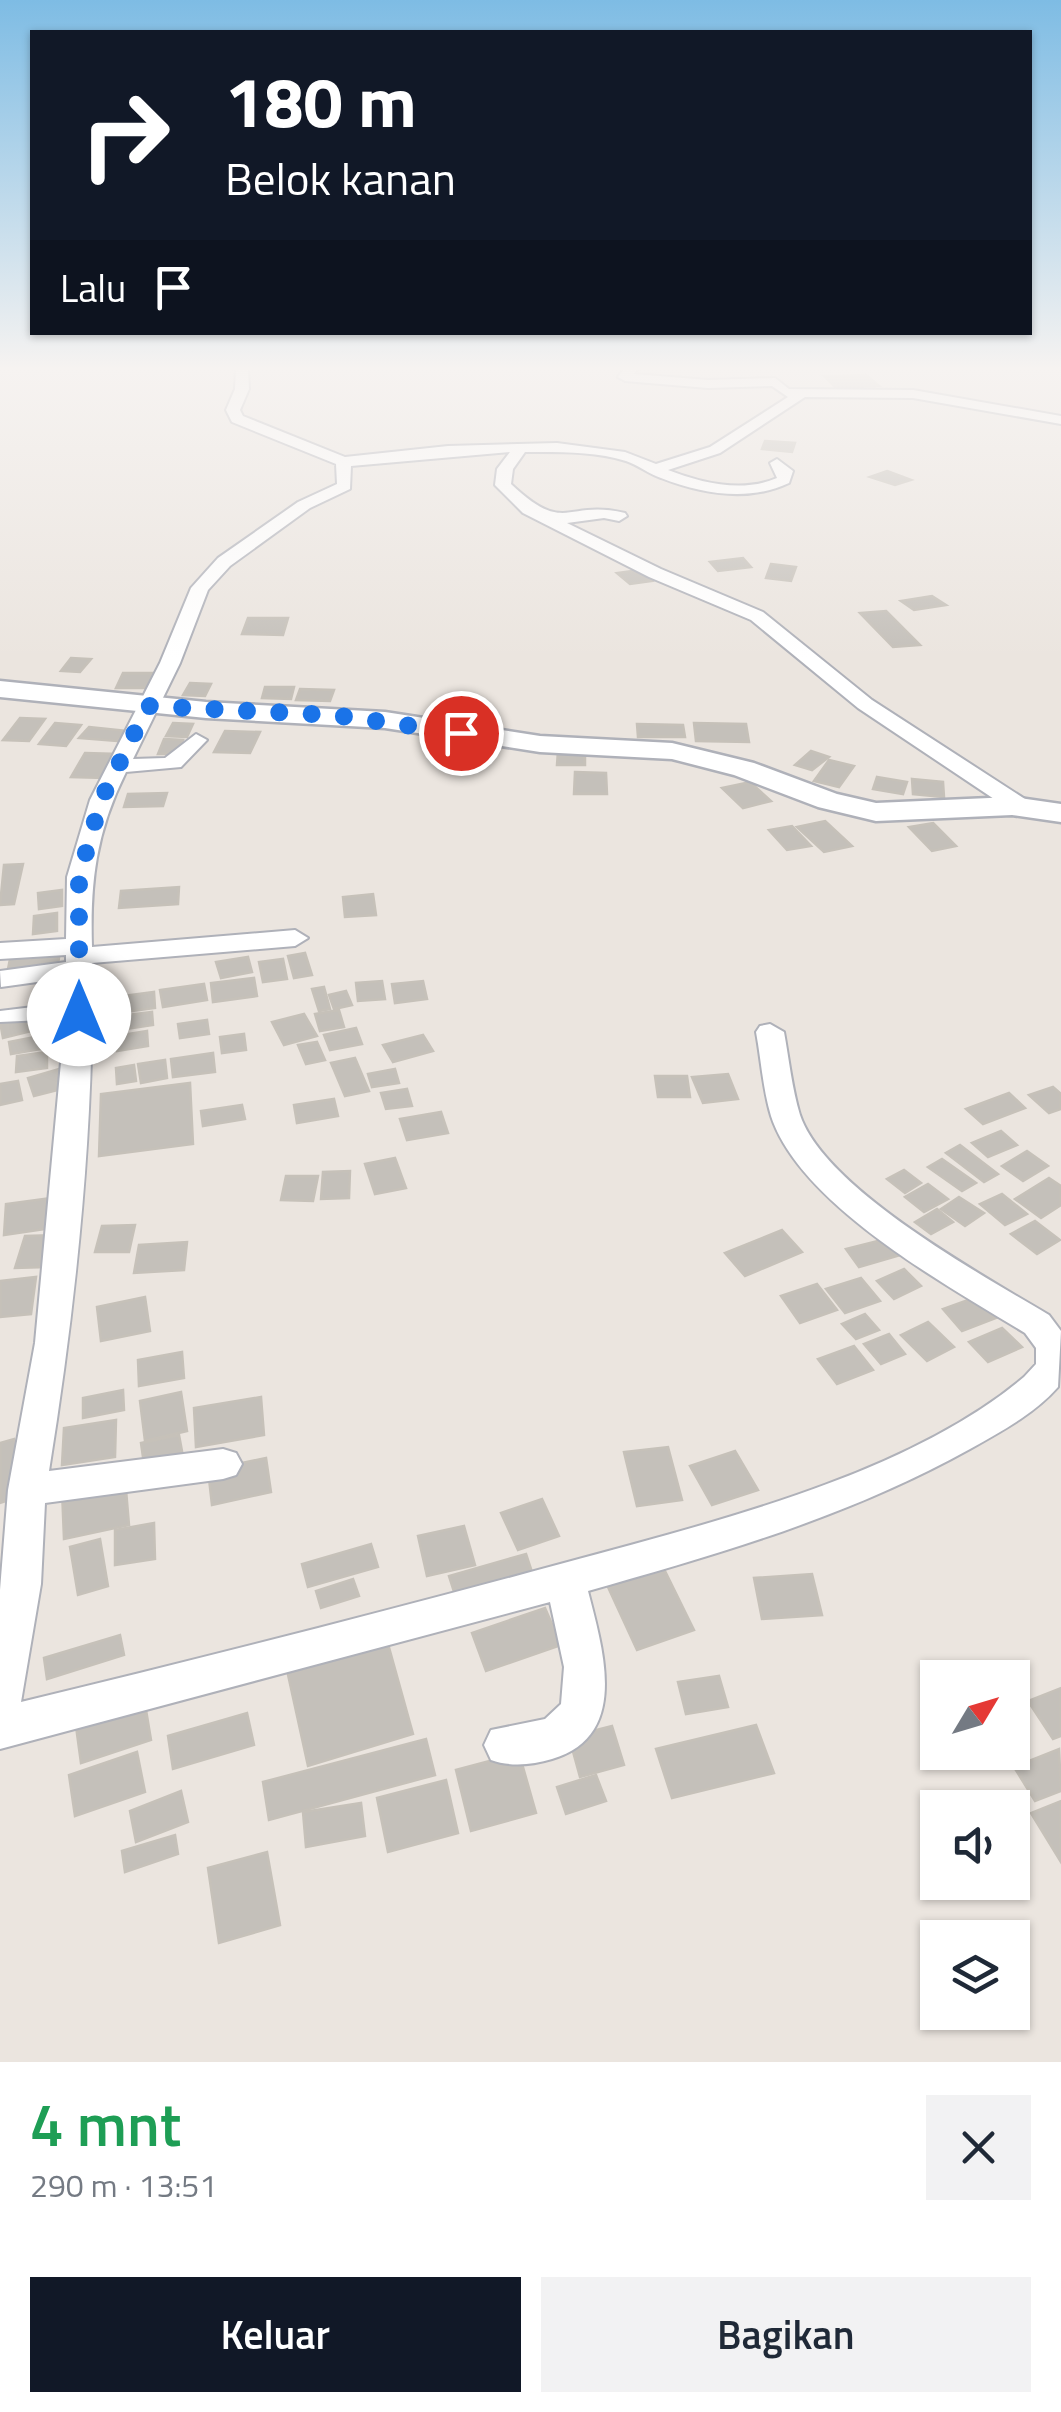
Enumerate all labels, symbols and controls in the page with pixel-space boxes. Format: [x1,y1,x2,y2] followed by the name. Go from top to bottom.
[225,48,417,154] text: 180 m
[60,70,190,200] icon: right
[225,144,456,212] text: Belok kanan
[60,259,126,317] text: Lalu
[146,260,201,315] icon: arrive
[419,691,504,776] pin
[434,706,489,761] icon: arrive
[27,962,131,1066] position arrow
[920,1660,1030,1770] north arrow
[920,1660,1030,2030] map controls
[920,1790,1030,1900] button: sound
[920,1920,1030,2030] button: layers
[30,2078,181,2169] text: 4 mnt
[926,2095,1031,2200] button: close
[30,2161,217,2209] text: 290 m · 13:51
[30,2277,521,2392] button: Keluar
[541,2277,1031,2392] button: Bagikan

